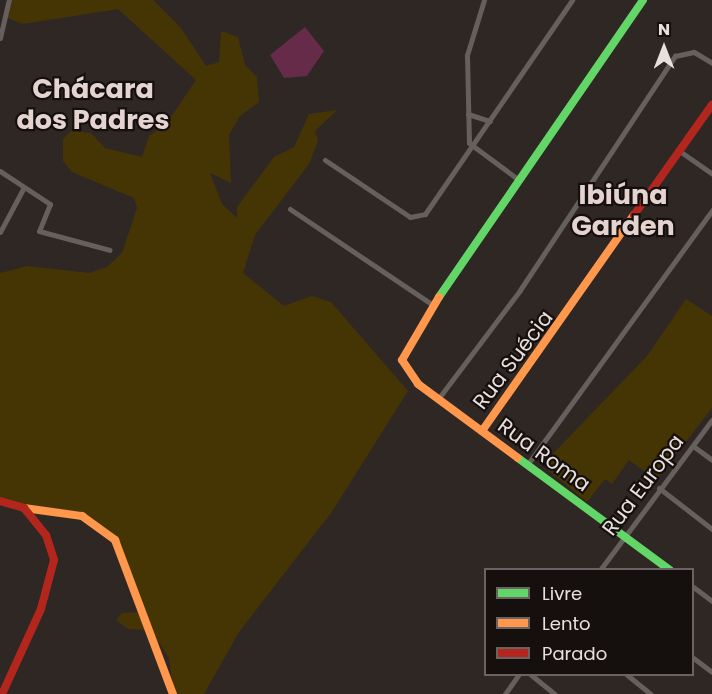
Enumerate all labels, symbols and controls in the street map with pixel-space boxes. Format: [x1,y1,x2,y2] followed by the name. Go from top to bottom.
[634,18,694,78] north arrow
[658,18,670,41] text: N
[16,72,170,135] district label: Chácara dos Padres
[571,178,675,241] district label: Ibiúna Garden
[468,306,558,414] street label: Rua Suécia
[493,413,595,497] street label: Rua Roma
[597,430,689,540] street label: Rua Europa
[484,568,694,676] legend
[542,581,582,606] text: Livre
[542,611,591,636] text: Lento
[542,641,607,666] text: Parado

